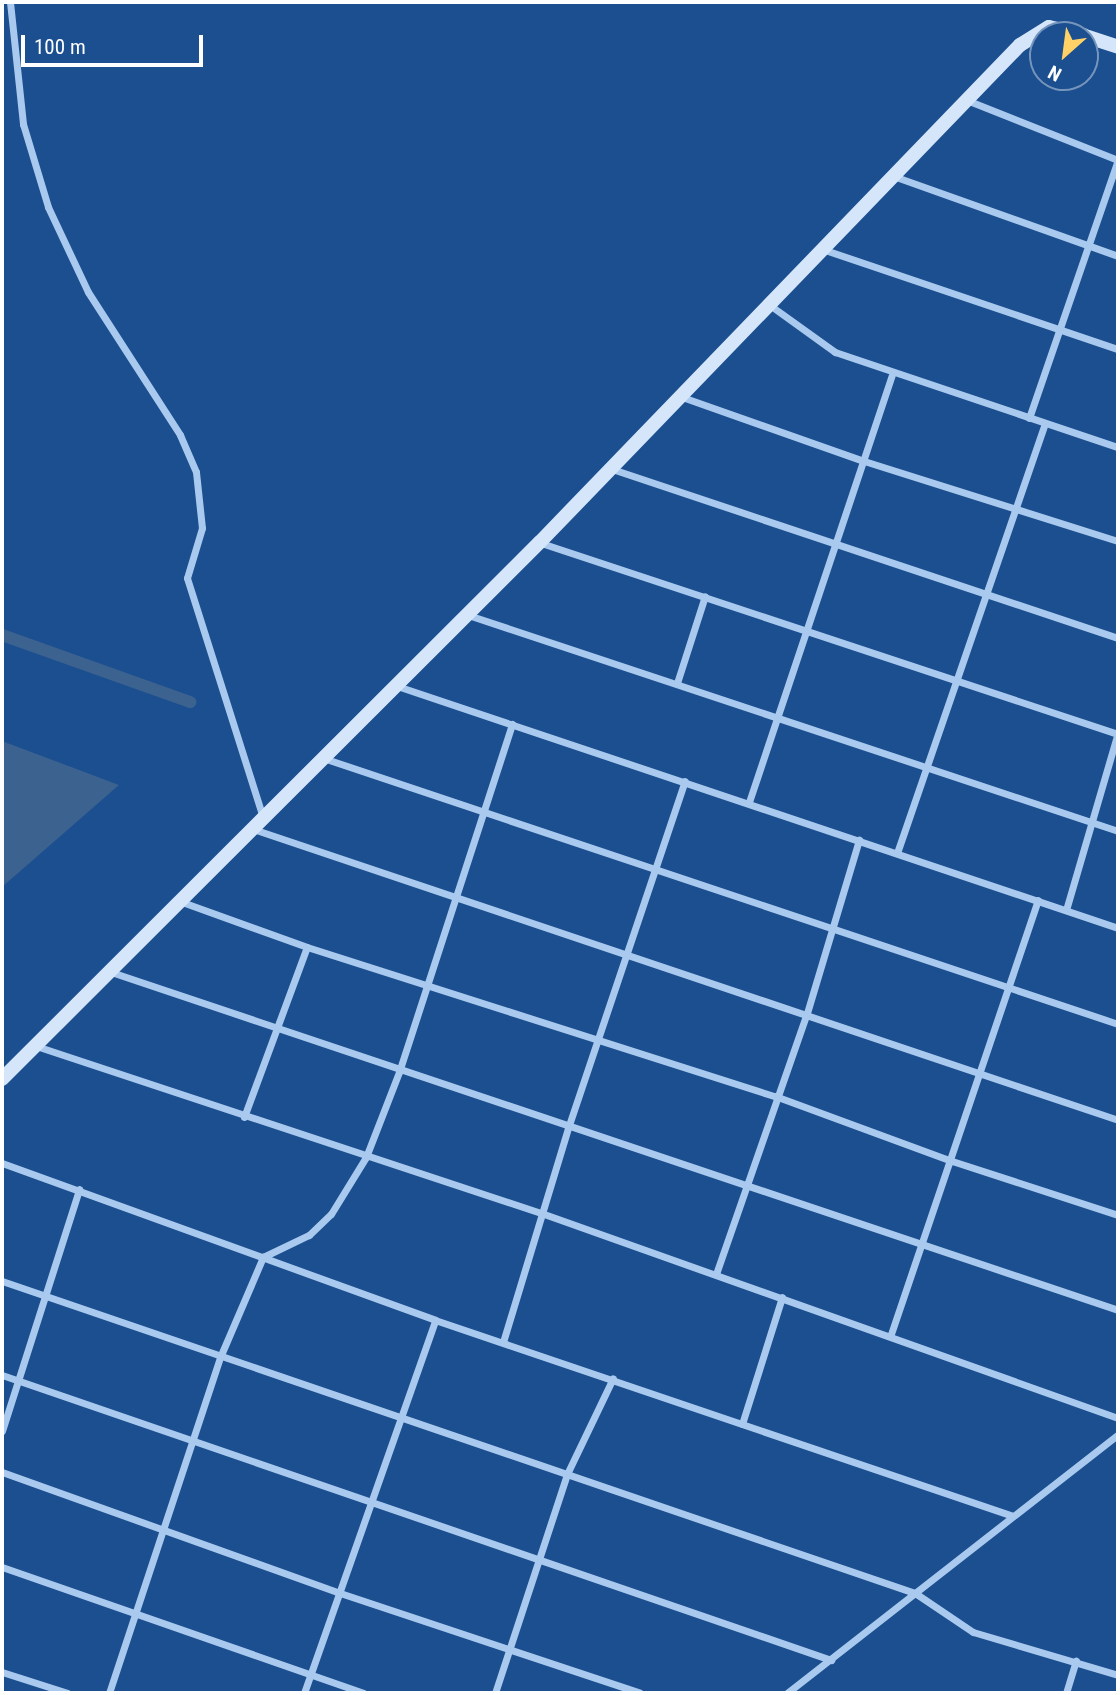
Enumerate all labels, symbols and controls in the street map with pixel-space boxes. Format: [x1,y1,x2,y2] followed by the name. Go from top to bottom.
[24,21,206,65] scale bar
[1029,21,1099,91] north arrow
[34,35,86,59] text: 100 m
[1044,60,1065,86] text: N

